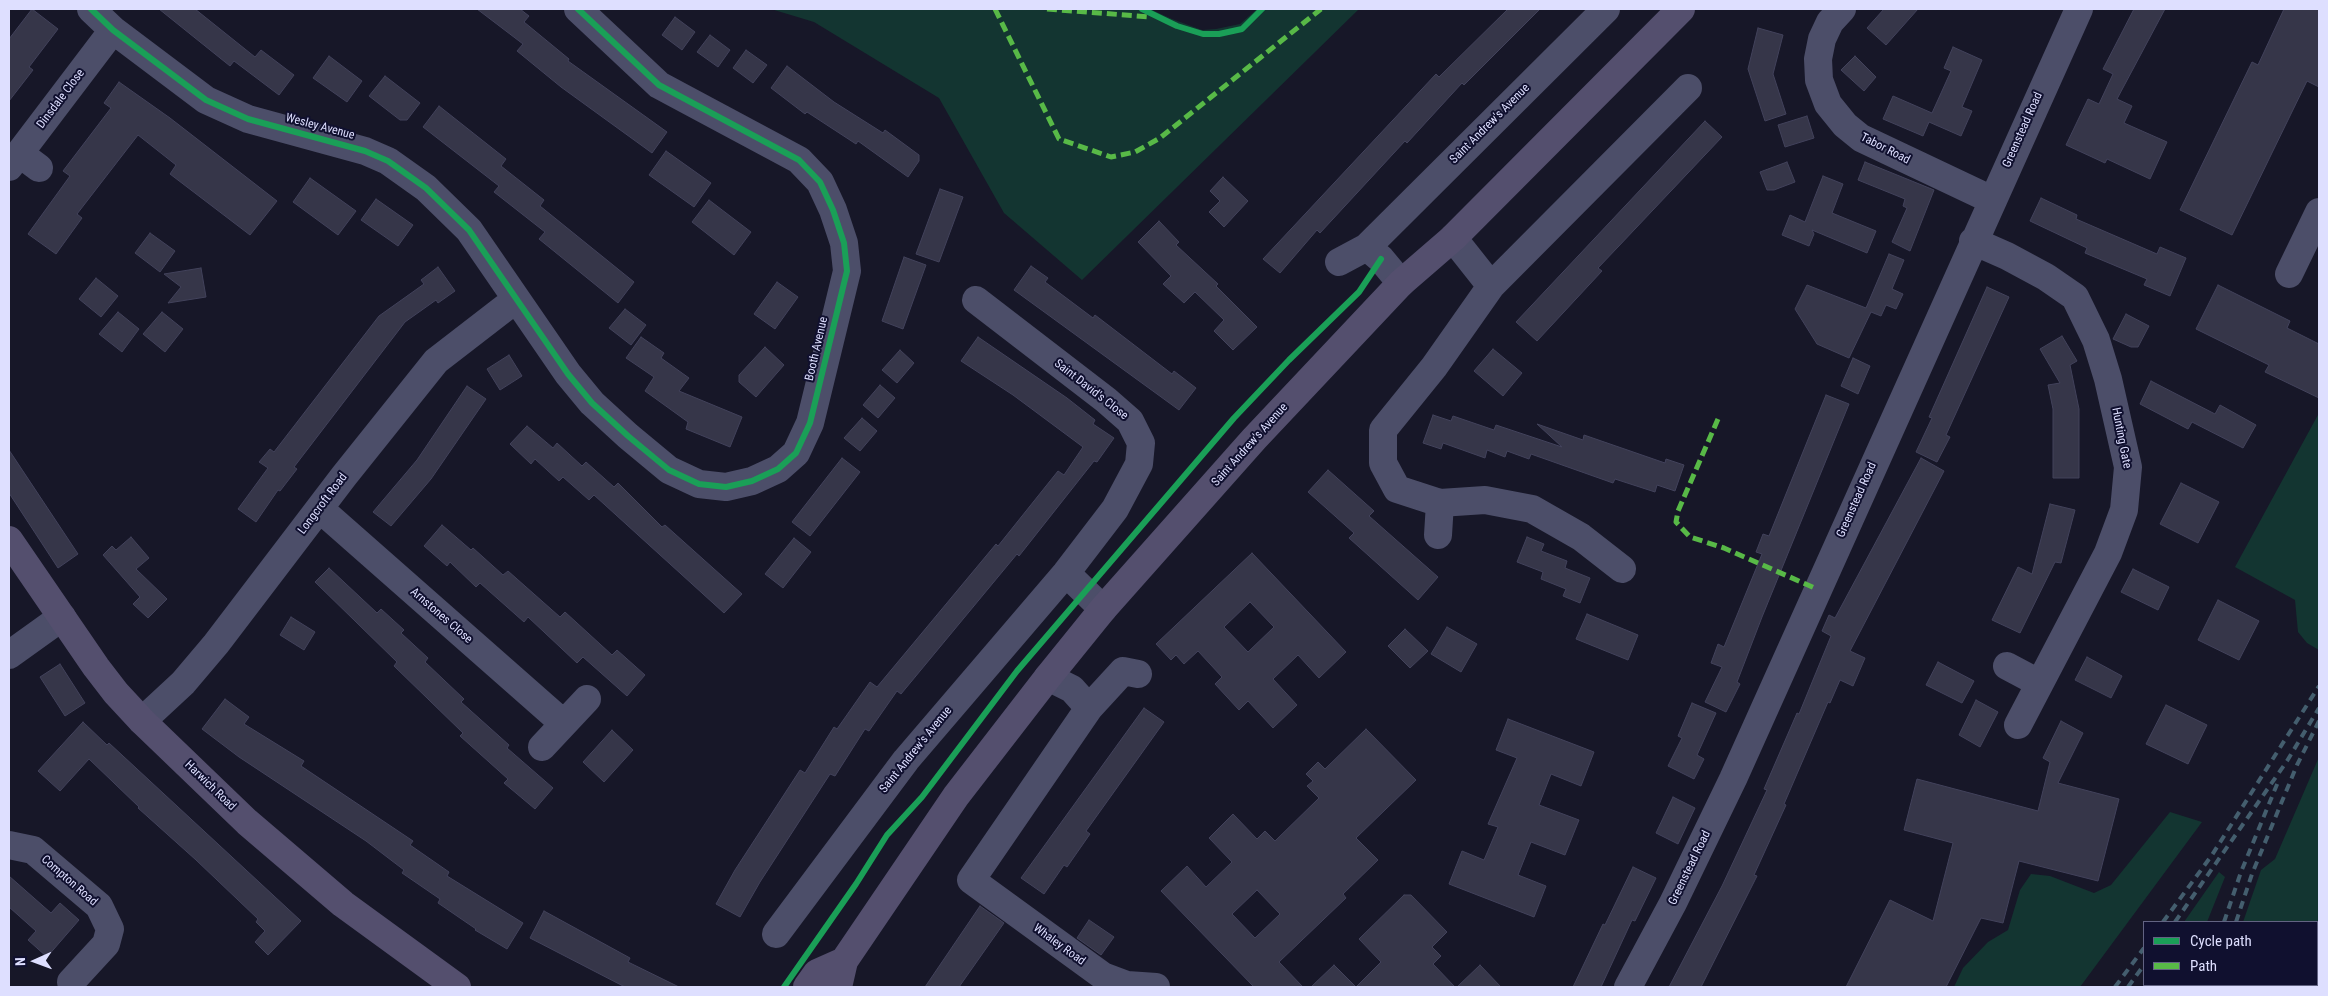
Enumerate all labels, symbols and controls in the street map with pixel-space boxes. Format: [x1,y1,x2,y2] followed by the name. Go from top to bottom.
[34,67,88,131] street label: Dinsdale Close
[1447,81,1533,167] street label: Saint Andrew's Avenue
[2000,90,2046,170] street label: Greenstead Road
[284,111,356,143] street label: Wesley Avenue
[1858,130,1912,168] street label: Tabor Road
[803,316,831,382] street label: Booth Avenue
[1051,357,1131,423] street label: Saint David's Close
[1209,400,1291,490] street label: Saint Andrew's Avenue
[2108,406,2134,470] street label: Hunting Gate
[1834,460,1880,540] street label: Greenstead Road
[295,471,351,537] street label: Longcroft Road
[407,585,475,647] street label: Arnstones Close
[877,704,955,796] street label: Saint Andrew's Avenue
[181,758,239,814] street label: Harwich Road
[1666,828,1714,908] street label: Greenstead Road
[38,853,100,909] street label: Compton Road
[1030,921,1088,969] street label: Whaley Road
[2143,921,2318,986] legend
[2190,932,2252,950] text: Cycle path
[10,936,60,986] north arrow
[12,957,28,966] text: N
[2190,957,2217,975] text: Path

